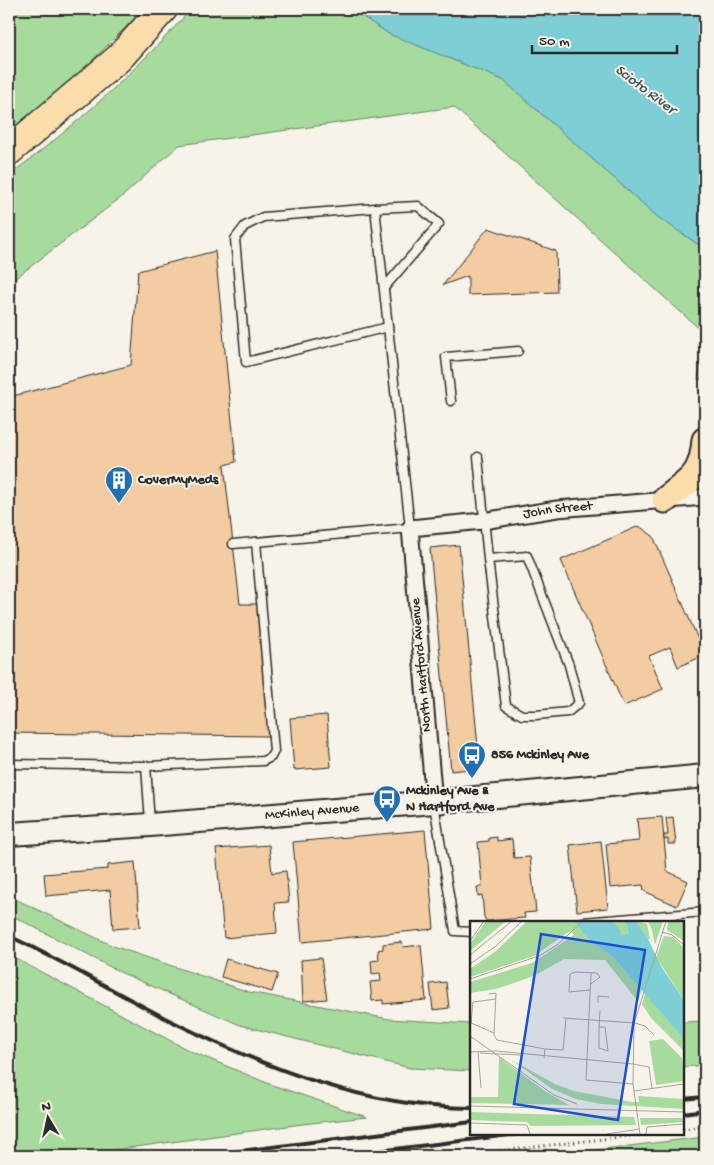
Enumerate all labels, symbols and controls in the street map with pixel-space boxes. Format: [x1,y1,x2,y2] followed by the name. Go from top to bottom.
[532,22,676,54] scale bar
[539,33,570,51] text: 50 m
[611,61,681,120] water label: Scioto River
[104,465,134,504] building icon: CoverMyMeds
[137,472,219,489] place label: CoverMyMeds
[522,498,594,523] street label: John Street
[408,597,436,733] street label: North Hartford Avenue
[457,740,487,779] bus stop icon: 856 Mckinley Ave
[491,747,590,764] place label: 856 Mckinley Ave
[406,783,495,816] place label: Mckinley Ave & N Hartford Ave
[372,784,402,823] bus stop icon: Mckinley Ave & N Hartford Ave
[264,800,361,824] street label: McKinley Avenue
[470,921,684,1135] inset map
[22,1092,72,1142] north arrow
[41,1099,52,1117] text: N

